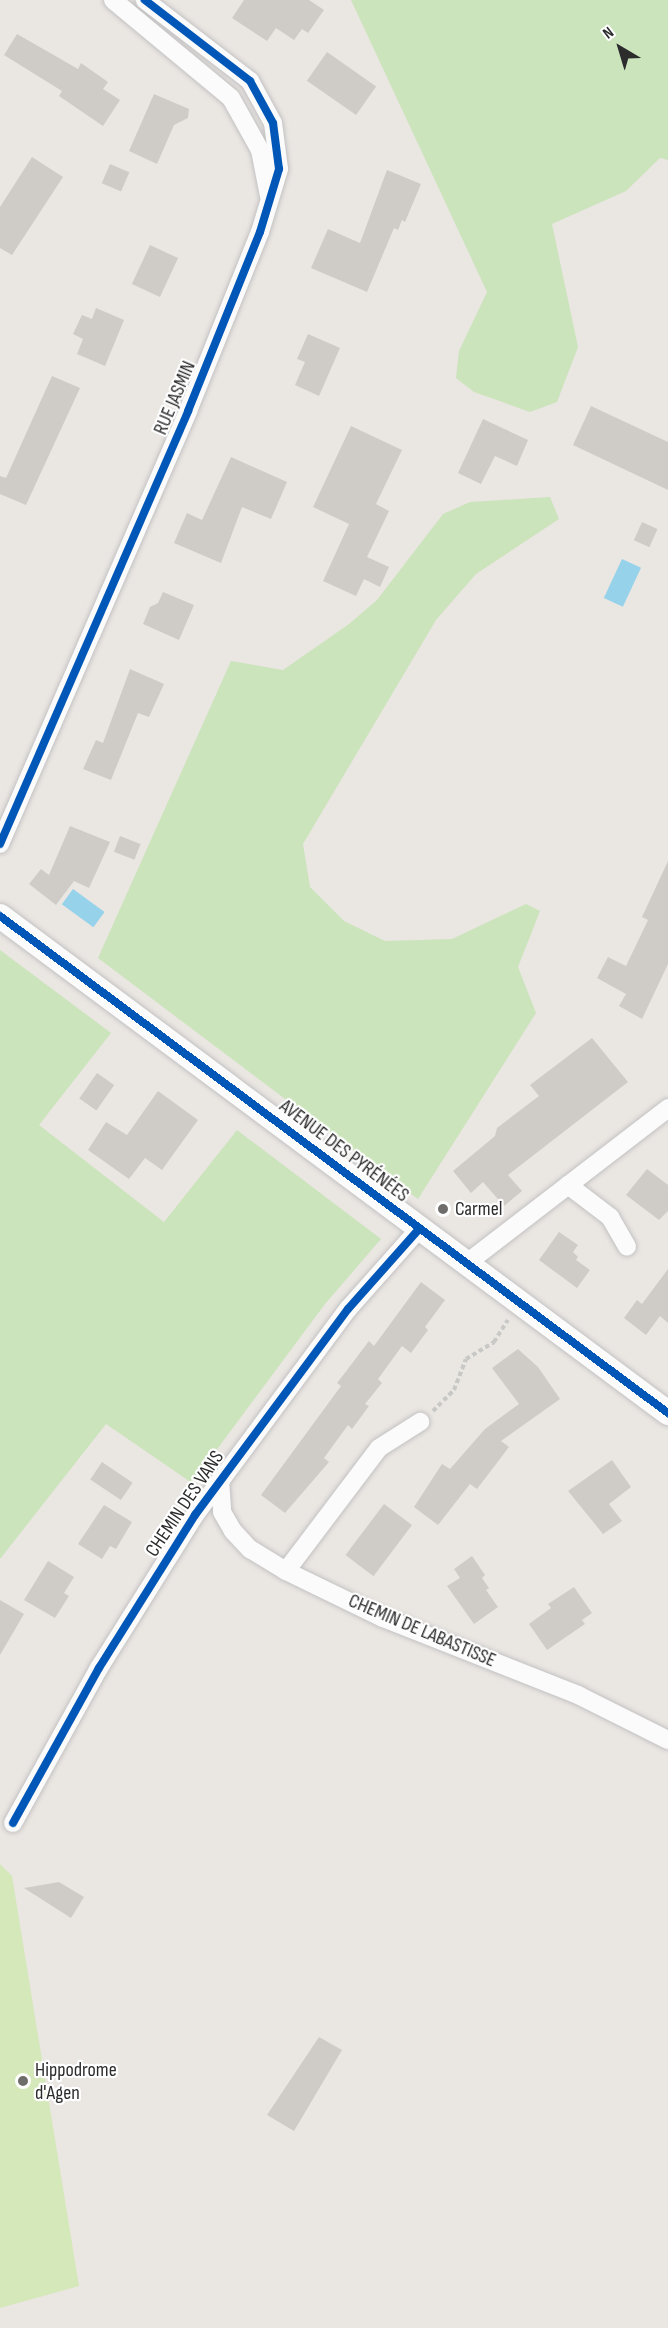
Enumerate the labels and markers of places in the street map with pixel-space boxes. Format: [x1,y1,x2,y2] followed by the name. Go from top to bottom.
[455,1197,502,1221] place label: Carmel
[436,1202,450,1216] marker: Carmel
[35,2058,117,2105] place label: Hippodrome d'Agen
[16,2074,30,2088] marker: Hippodrome d'Agen

